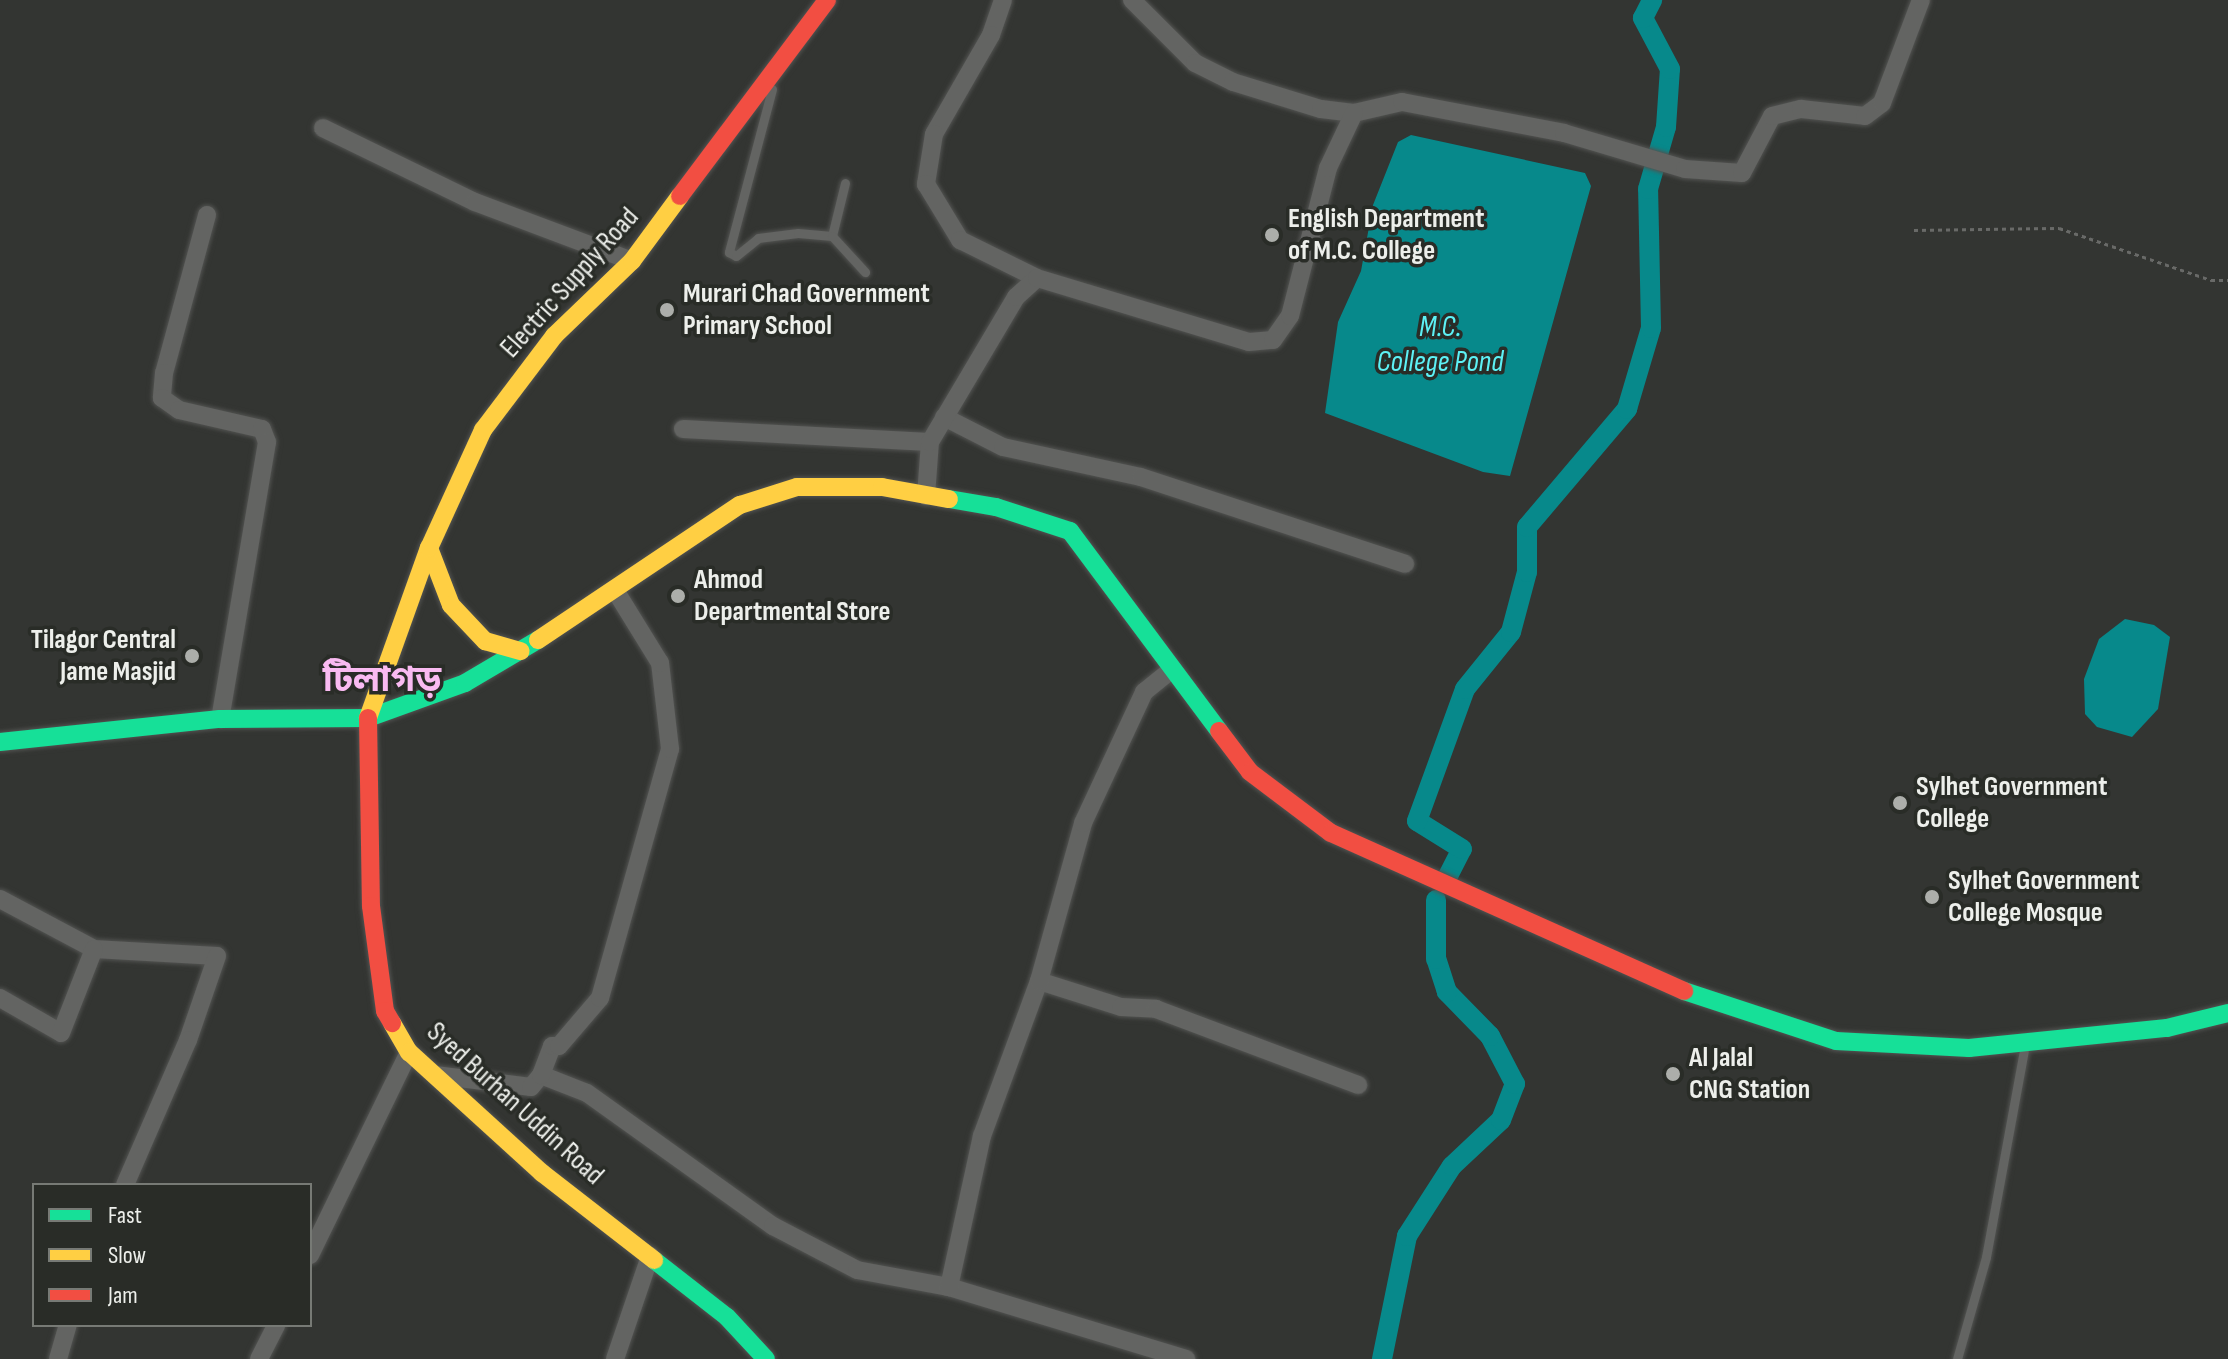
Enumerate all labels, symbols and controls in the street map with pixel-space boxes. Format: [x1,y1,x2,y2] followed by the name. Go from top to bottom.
[494,201,646,365] street label: Electric Supply Road
[1288,202,1484,268] place label: English Department of M.C. College
[1263,226,1281,244] marker: English Department of M.C. College
[683,277,930,343] place label: Murari Chad Government Primary School
[658,301,676,319] marker: Murari Chad Government Primary School
[1377,309,1503,380] water label: M.C. College Pond
[694,563,890,629] place label: Ahmod Departmental Store
[669,587,687,605] marker: Ahmod Departmental Store
[31,623,176,689] place label: Tilagor Central Jame Masjid
[183,647,201,665] marker: Tilagor Central Jame Masjid
[323,659,441,703] district label: টিলাগড়
[1916,770,2107,836] place label: Sylhet Government College
[1891,794,1909,812] marker: Sylhet Government College
[1948,864,2139,930] place label: Sylhet Government College Mosque
[1923,888,1941,906] marker: Sylhet Government College Mosque
[419,1016,611,1192] street label: Syed Burhan Uddin Road
[1689,1041,1810,1107] place label: Al Jalal CNG Station
[1664,1065,1682,1083] marker: Al Jalal CNG Station
[32,1183,312,1327] legend
[108,1201,142,1230] text: Fast
[108,1241,146,1270] text: Slow
[108,1281,138,1310] text: Jam

